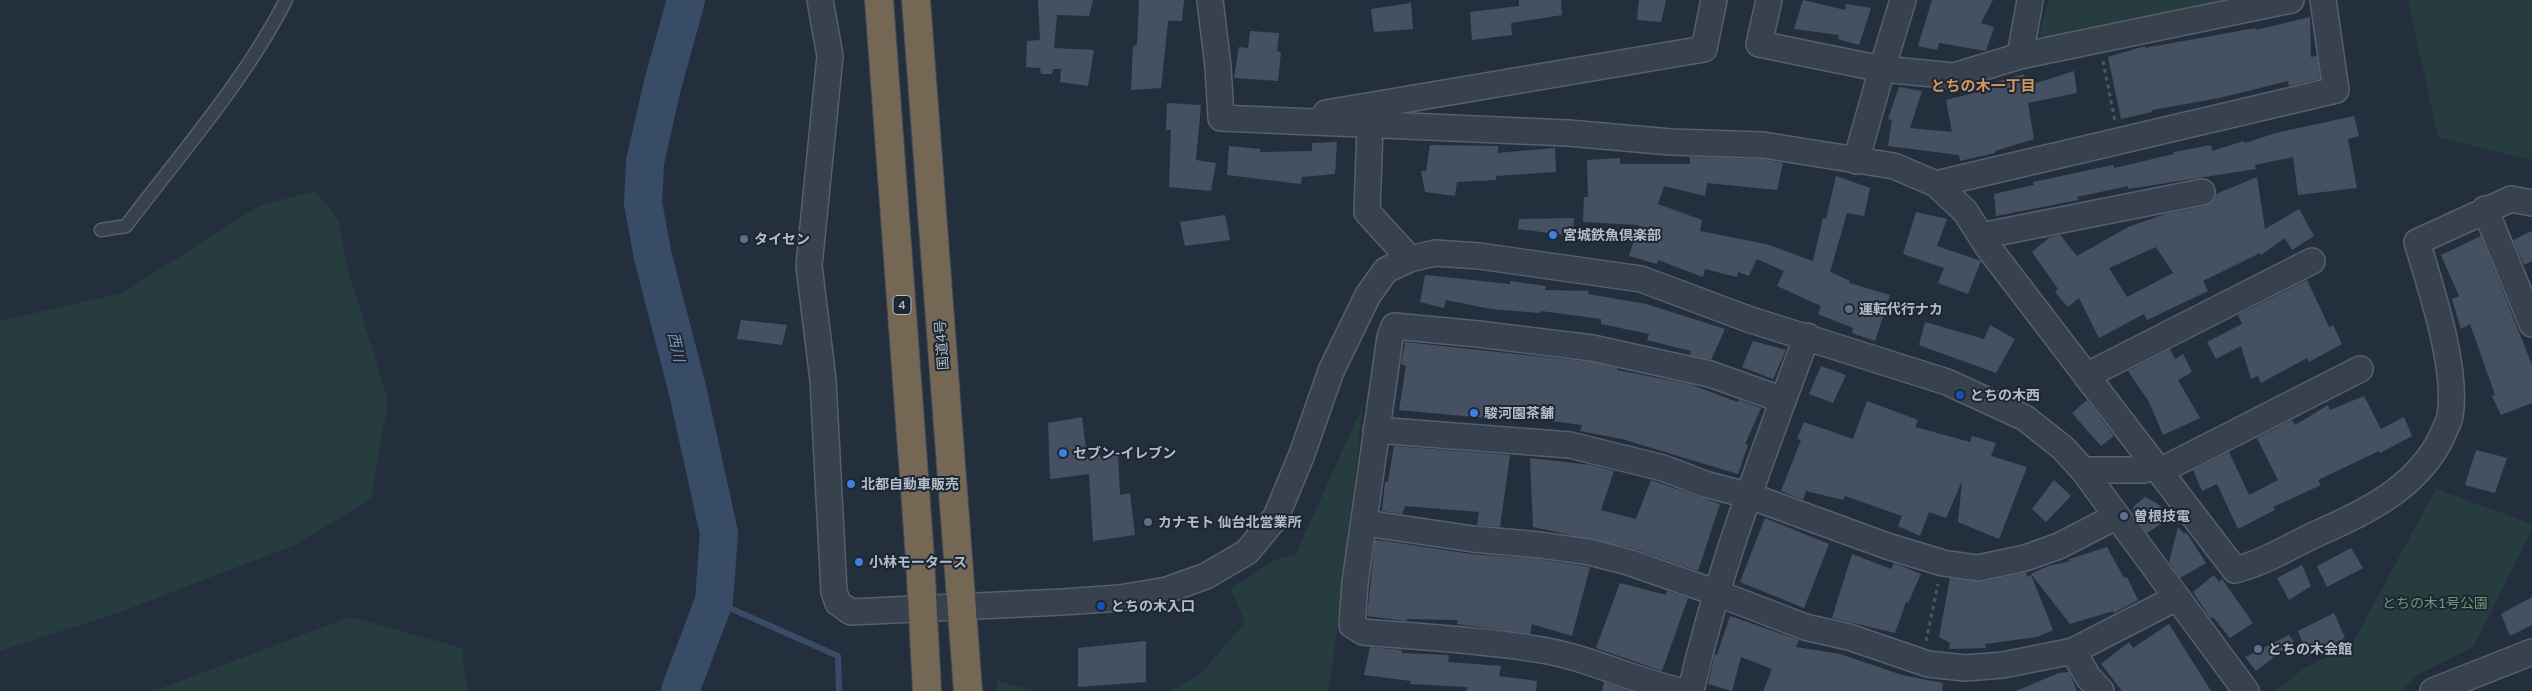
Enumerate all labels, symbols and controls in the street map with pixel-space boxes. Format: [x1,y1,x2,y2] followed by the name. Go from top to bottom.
[1931,77,2035,95] district label: とちの木一丁目
[1563,227,1661,243] place label: 宮城鉄魚倶楽部
[1547,229,1559,241] marker: 宮城鉄魚倶楽部
[754,231,810,247] place label: タイセン
[738,233,750,245] marker: タイセン
[893,296,911,314] road number: 4
[1859,301,1943,317] place label: 運転代行ナカ
[1843,303,1855,315] marker: 運転代行ナカ
[932,319,952,371] street label: 国道4号
[664,330,688,364] water label: 西川
[1970,387,2040,403] place label: とちの木西
[1954,389,1966,401] marker: とちの木西
[1484,405,1554,421] place label: 駿河園茶舗
[1468,407,1480,419] marker: 駿河園茶舗
[1073,445,1176,461] place label: セブン-イレブン
[1057,447,1069,459] marker: セブン-イレブン
[861,476,959,492] place label: 北都自動車販売
[845,478,857,490] marker: 北都自動車販売
[2134,508,2190,524] place label: 曽根技電
[2118,510,2130,522] marker: 曽根技電
[1158,514,1301,530] place label: カナモト 仙台北営業所
[1142,516,1154,528] marker: カナモト 仙台北営業所
[869,554,967,570] place label: 小林モータース
[853,556,865,568] marker: 小林モータース
[2382,595,2488,611] park label: とちの木1号公園
[1111,598,1195,614] place label: とちの木入口
[1095,600,1107,612] marker: とちの木入口
[2268,641,2352,657] place label: とちの木会館
[2252,643,2264,655] marker: とちの木会館

